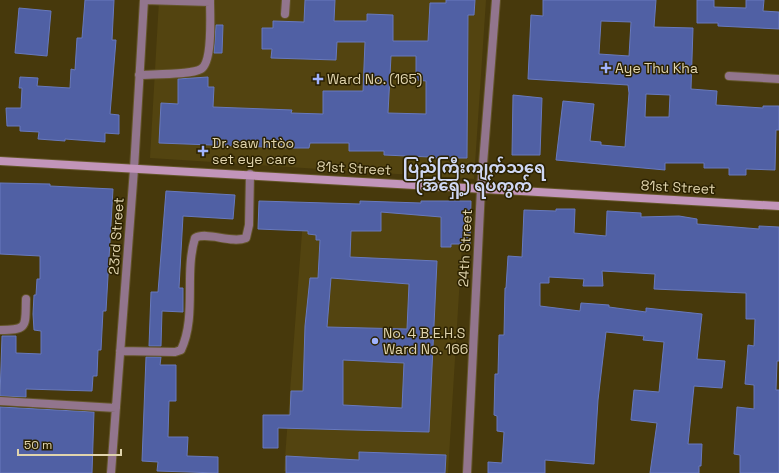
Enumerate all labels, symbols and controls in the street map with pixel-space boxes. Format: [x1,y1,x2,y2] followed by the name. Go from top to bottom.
[615,59,698,77] place label: Aye Thu Kha
[600,62,612,74] marker: Aye Thu Kha
[327,70,422,88] place label: Ward No. (165)
[312,73,324,85] marker: Ward No. (165)
[212,134,296,168] place label: Dr. saw htòo set eye care
[197,145,209,157] marker: Dr. saw htòo set eye care
[403,156,546,199] district label: ပြည်ကြီးကျက်သရေ (အရှေ့) ရပ်ကွက်
[316,157,392,179] street label: 81st Street
[640,176,716,198] street label: 81st Street
[104,197,128,275] street label: 23rd Street
[454,208,476,288] street label: 24th Street
[383,324,468,358] place label: No. 4 B.E.H.S Ward No. 166
[370,336,380,346] marker: No. 4 B.E.H.S Ward No. 166
[18,431,121,457] scale bar
[24,437,52,453] text: 50 m

